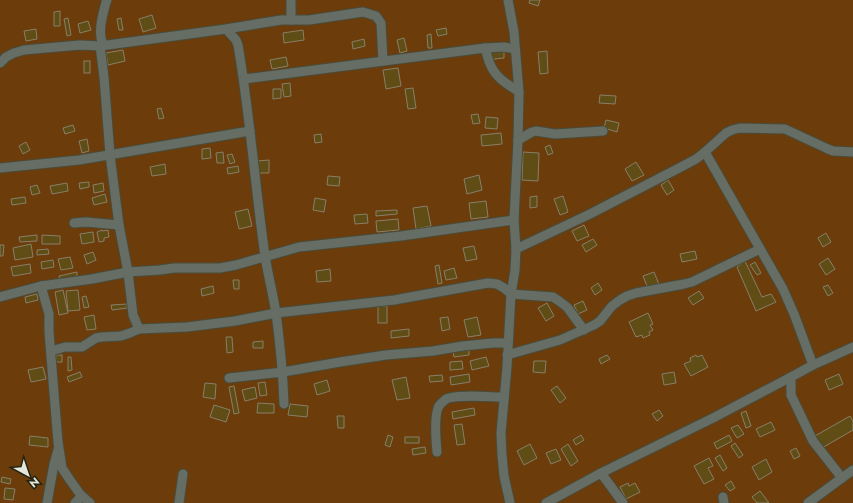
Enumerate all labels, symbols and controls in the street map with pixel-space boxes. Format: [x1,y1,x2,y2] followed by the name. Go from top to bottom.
[8,455,48,495] north arrow
[26,474,43,492] text: N

